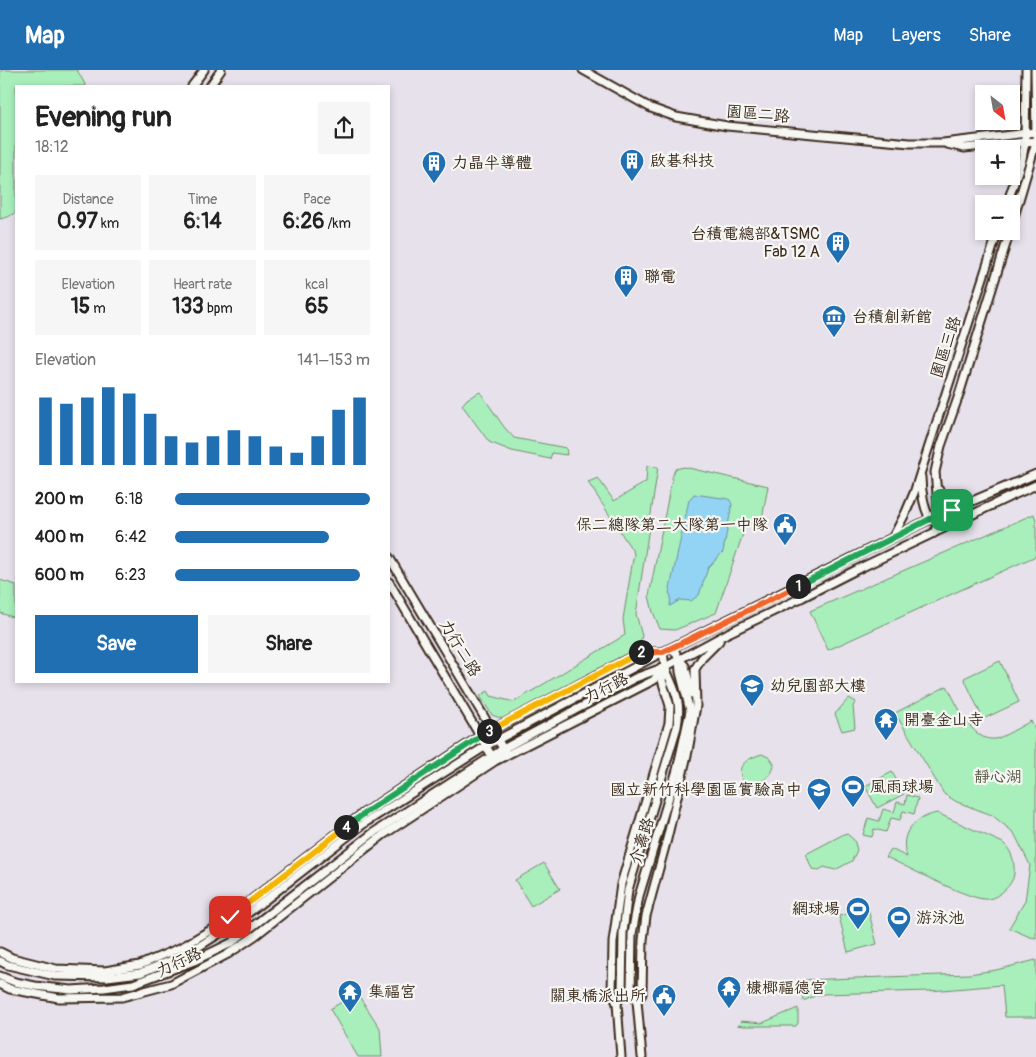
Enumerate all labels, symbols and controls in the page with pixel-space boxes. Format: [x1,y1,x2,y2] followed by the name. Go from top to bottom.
[25,21,65,50] text: Map
[834,24,863,47] text: Map
[891,24,941,47] text: Layers
[969,24,1011,47] text: Share
[975,85,1020,130] north arrow
[975,85,1020,240] map controls
[35,100,172,135] text: Evening run
[725,101,791,127] street label: 園區二路
[318,102,370,154] button: share
[35,137,69,157] text: 18:12
[975,140,1020,185] button: +
[619,148,645,182] building icon: 啟碁科技
[421,150,447,184] building icon: 力晶半導體
[650,151,714,171] place label: 啟碁科技
[452,153,532,173] place label: 力晶半導體
[63,191,114,208] text: Distance
[188,191,217,208] text: Time
[303,191,331,208] text: Pace
[975,195,1020,240] button: −
[57,208,98,235] text: 0.97
[183,208,222,235] text: 6:14
[283,208,325,235] text: 6:26
[98,215,119,232] text: km
[325,215,351,232] text: /km
[690,224,820,262] place label: 台積電總部&TSMC Fab 12 A
[825,230,851,264] building icon: 台積電總部&TSMC Fab 12 A
[613,264,639,298] building icon: 聯電
[644,267,676,287] place label: 聯電
[61,276,115,293] text: Elevation
[173,276,232,293] text: Heart rate
[305,276,328,293] text: kcal
[71,293,90,320] text: 15
[172,293,204,320] text: 133
[305,293,329,320] text: 65
[90,300,106,317] text: m
[204,300,233,317] text: bpm
[821,304,847,338] museum icon: 台積創新館
[852,307,932,327] place label: 台積創新館
[927,313,965,381] street label: 園區三路
[35,350,96,370] text: Elevation
[297,350,370,370] text: 141–153 m
[35,489,83,509] text: 200 m
[115,489,143,509] text: 6:18
[931,489,973,531] pin
[938,496,966,524] icon: arrive
[772,512,798,546] public building icon: 保二總隊第二大隊第一中隊
[576,515,768,535] place label: 保二總隊第二大隊第一中隊
[35,527,84,547] text: 400 m
[115,527,147,547] text: 6:42
[35,565,84,585] text: 600 m
[115,565,146,585] text: 6:23
[786,574,810,598] pin: 1
[796,578,801,595] text: 1
[35,615,198,673] button: Save
[208,615,370,673] button: Share
[435,615,485,681] street label: 力行二路
[628,640,654,664] pin: 2
[638,644,645,661] text: 2
[580,668,632,708] street label: 力行路
[739,673,765,707] school or university icon: 幼兒園部大樓
[770,676,866,696] place label: 幼兒園部大樓
[873,707,899,741] temple icon: 開臺金山寺
[904,710,984,730] place label: 開臺金山寺
[476,718,502,744] pin: 3
[486,723,493,740] text: 3
[974,767,1022,787] park label: 靜心湖
[840,774,866,808] sports icon: 風雨球場
[806,777,832,811] school or university icon: 國立新竹科學園區實驗高中
[870,777,934,797] place label: 風雨球場
[610,780,802,800] place label: 國立新竹科學園區實驗高中
[334,814,358,840] pin: 4
[625,815,659,867] street label: 介壽路
[342,819,351,836] text: 4
[209,896,251,938] pin
[845,896,871,930] sports icon: 網球場
[792,899,840,919] place label: 網球場
[216,903,244,931] icon: check
[886,905,912,939] sports icon: 游泳池
[916,908,964,928] place label: 游泳池
[153,943,205,981] street label: 力行路
[716,975,742,1009] temple icon: 槺榔福德宮
[746,978,826,998] place label: 槺榔福德宮
[337,979,363,1013] temple icon: 集福宮
[368,982,416,1002] place label: 集福宮
[651,983,677,1017] public building icon: 關東橋派出所
[550,986,646,1006] place label: 關東橋派出所

